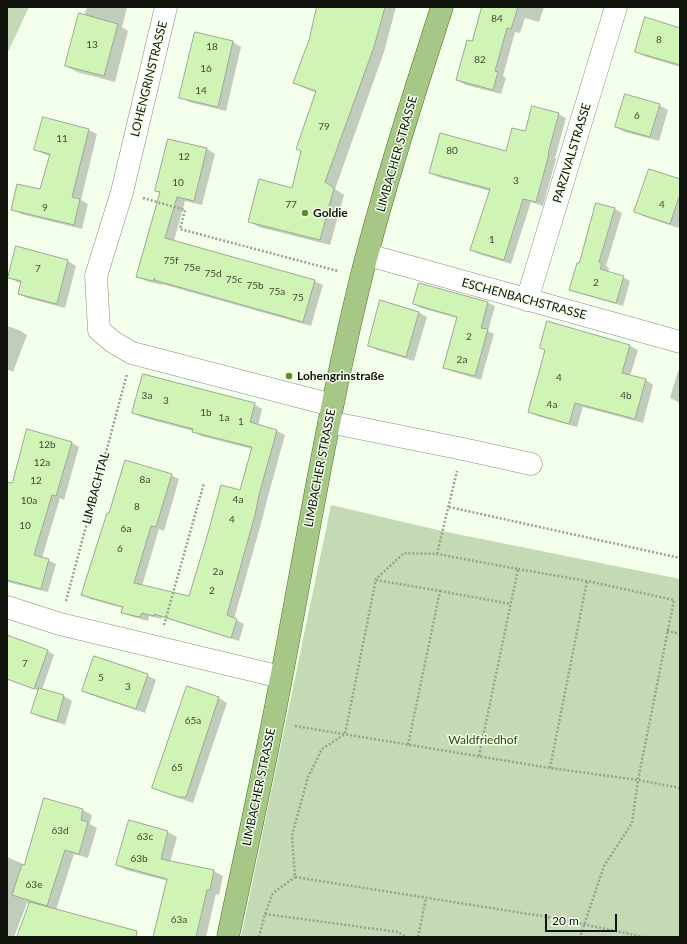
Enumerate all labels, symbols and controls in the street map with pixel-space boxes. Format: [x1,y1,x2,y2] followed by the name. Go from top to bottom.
[491,13,503,25] house number: 84
[128,20,170,138] street label: LOHENGRINSTRASSE
[656,34,662,46] house number: 8
[86,39,98,51] house number: 13
[206,41,218,53] house number: 18
[474,54,486,66] house number: 82
[200,63,212,75] house number: 16
[195,85,207,97] house number: 14
[374,94,420,214] street label: LIMBACHER STRASSE
[550,101,594,205] street label: PARZIVALSTRASSE
[634,110,640,122] house number: 6
[318,121,330,133] house number: 79
[56,133,68,145] house number: 11
[446,145,458,157] house number: 80
[178,151,190,163] house number: 12
[513,175,519,187] house number: 3
[172,177,184,189] house number: 10
[285,199,297,211] house number: 77
[659,199,665,211] house number: 4
[42,202,48,214] house number: 9
[313,206,348,220] place label: Goldie
[300,208,310,218] marker: Goldie
[489,234,495,246] house number: 1
[163,255,179,267] house number: 75f
[184,262,200,274] house number: 75e
[35,263,41,275] house number: 7
[204,268,222,280] house number: 75d
[226,274,242,286] house number: 75c
[460,275,588,323] street label: ESCHENBACHSTRASSE
[593,277,599,289] house number: 2
[246,280,264,292] house number: 75b
[269,286,285,298] house number: 75a
[292,292,304,304] house number: 75
[466,331,472,343] house number: 2
[457,354,467,366] house number: 2a
[297,369,384,383] place label: Lohengrinstraße
[284,371,294,381] marker: Lohengrinstraße
[556,372,562,384] house number: 4
[142,390,152,402] house number: 3a
[620,390,632,402] house number: 4b
[163,395,169,407] house number: 3
[547,399,557,411] house number: 4a
[200,407,212,419] house number: 1b
[301,408,339,528] street label: LIMBACHER STRASSE
[219,412,229,424] house number: 1a
[238,416,244,428] house number: 1
[38,439,56,451] house number: 12b
[79,450,113,526] street label: LIMBACHTAL
[34,457,50,469] house number: 12a
[140,474,150,486] house number: 8a
[30,475,42,487] house number: 12
[233,494,243,506] house number: 4a
[21,495,37,507] house number: 10a
[134,501,140,513] house number: 8
[229,514,235,526] house number: 4
[19,520,31,532] house number: 10
[121,523,131,535] house number: 6a
[117,543,123,555] house number: 6
[213,566,223,578] house number: 2a
[209,585,215,597] house number: 2
[22,658,28,670] house number: 7
[98,672,104,684] house number: 5
[125,681,131,693] house number: 3
[185,715,201,727] house number: 65a
[239,727,279,847] street label: LIMBACHER STRASSE
[448,733,518,747] park label: Waldfriedhof
[171,762,183,774] house number: 65
[51,825,69,837] house number: 63d
[137,831,153,843] house number: 63c
[130,853,148,865] house number: 63b
[26,879,42,891] house number: 63e
[547,906,619,932] scale bar
[552,913,579,928] text: 20 m
[171,914,187,926] house number: 63a

